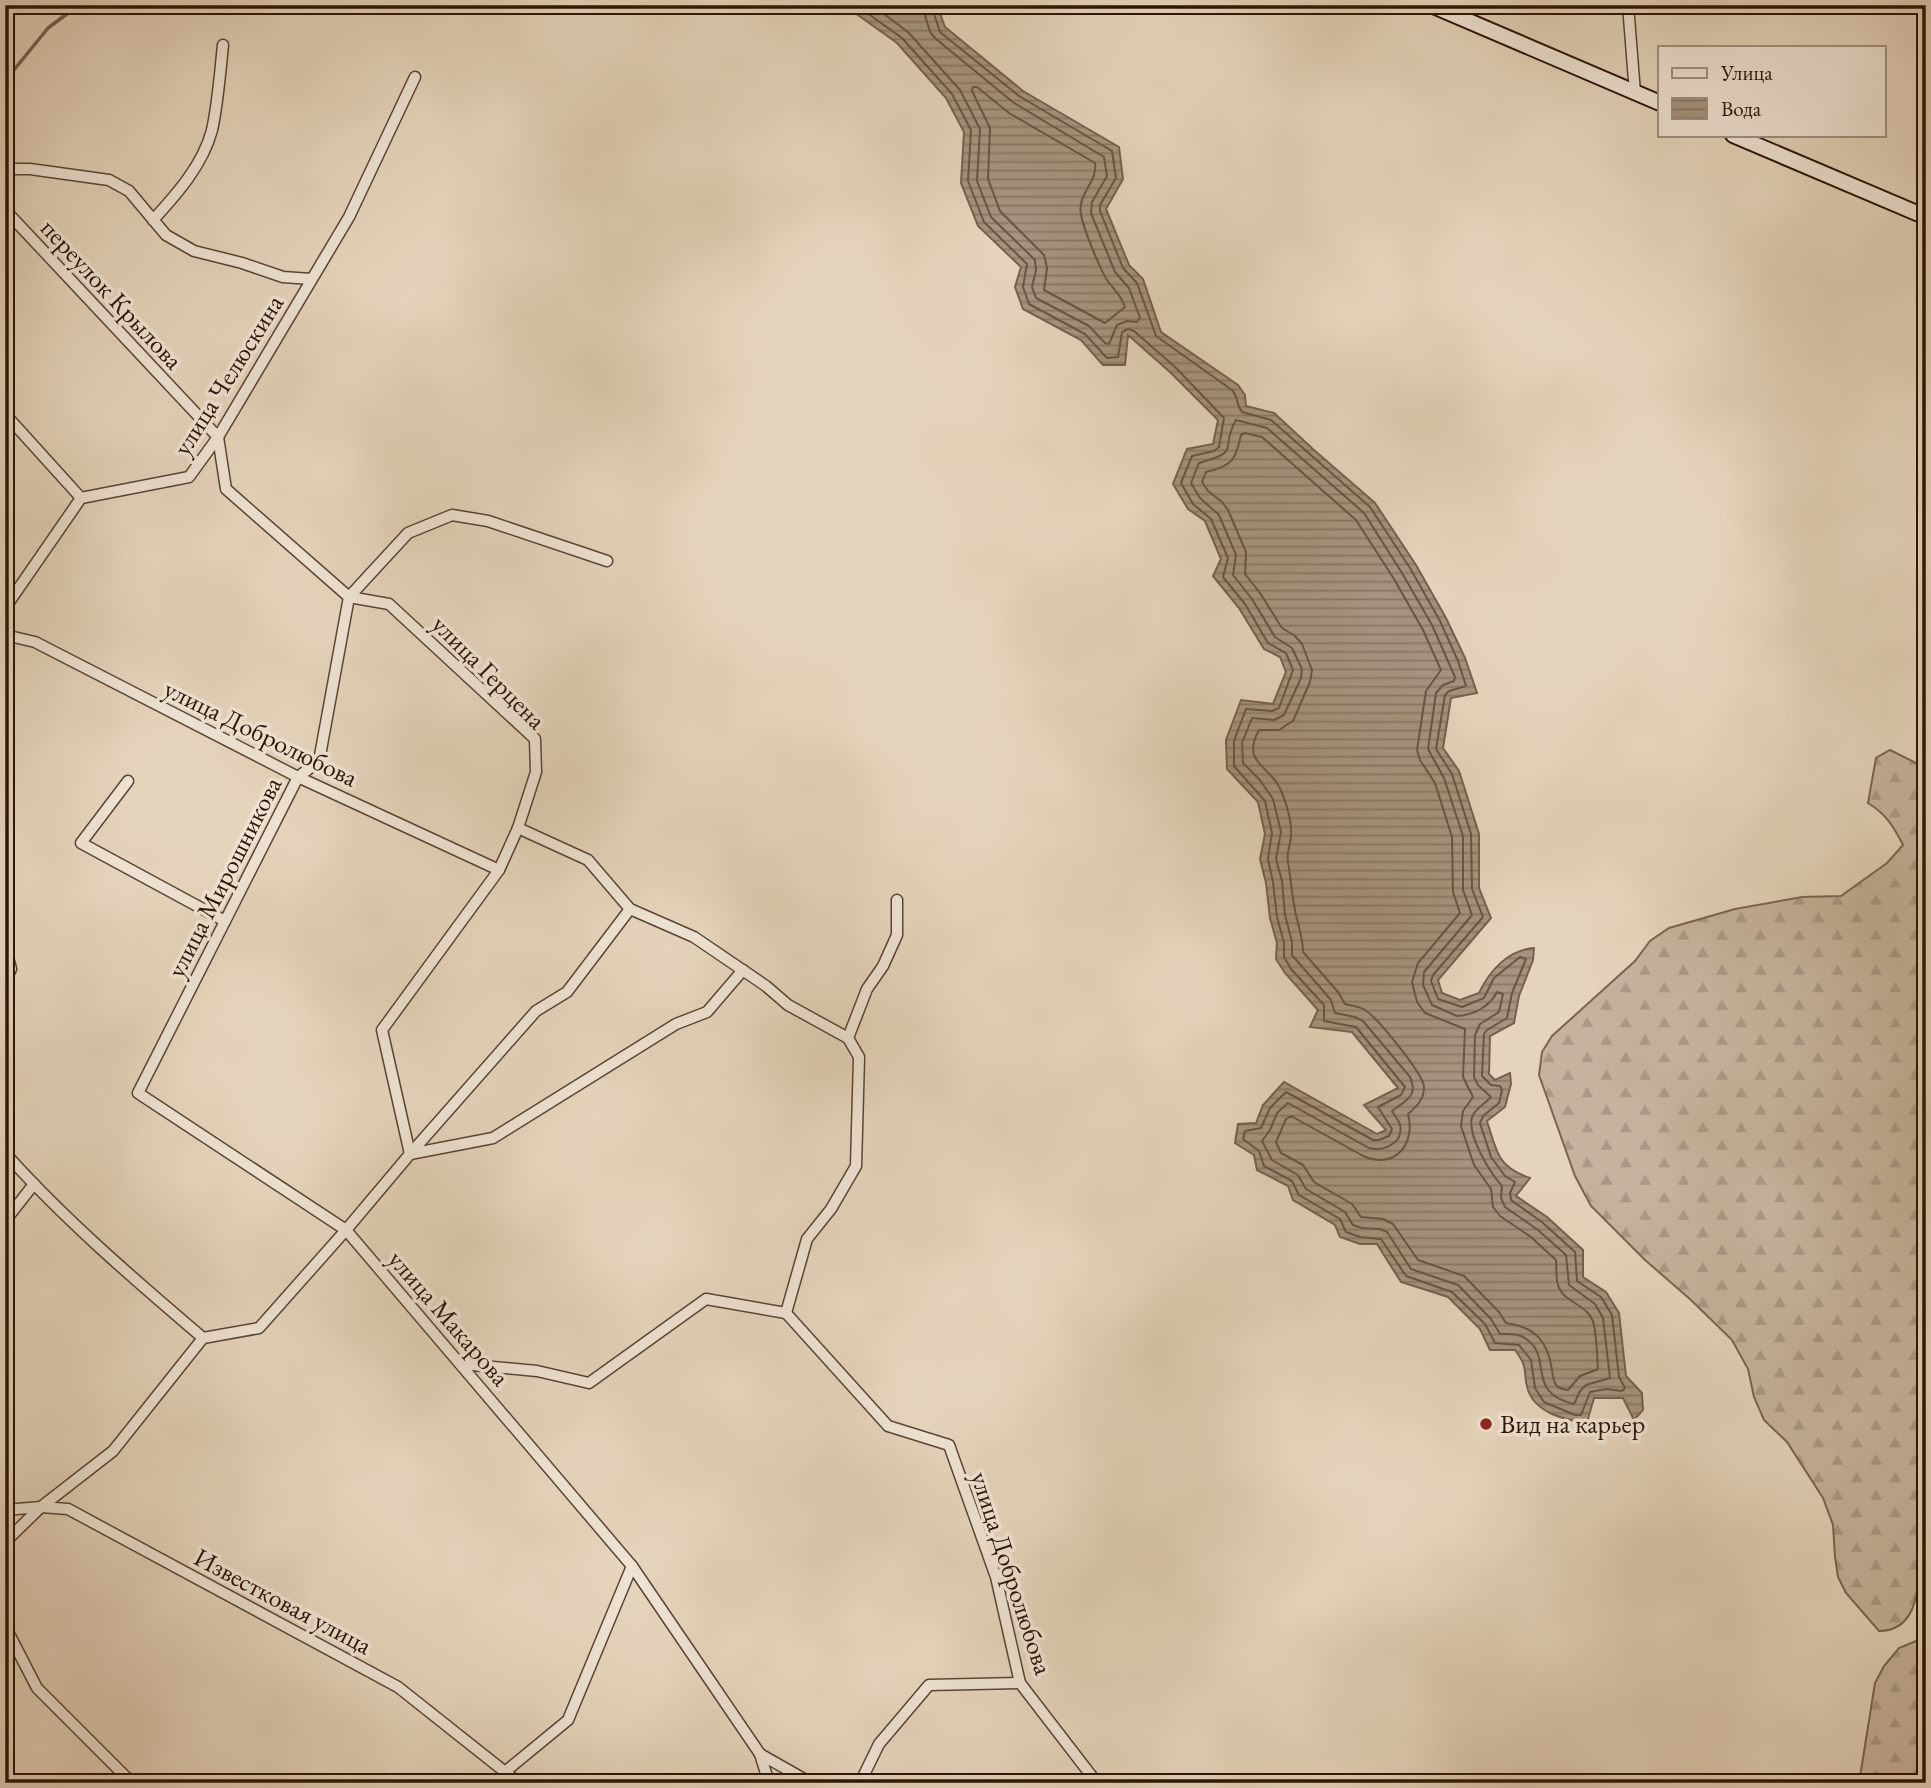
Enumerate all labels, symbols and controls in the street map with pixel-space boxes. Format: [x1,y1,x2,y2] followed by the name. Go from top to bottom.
[1658,46,1885,136] legend
[1720,59,1773,86] text: Улица
[1721,95,1762,122] text: Вода
[33,211,191,377] street label: переулок Крылова
[165,288,291,462] street label: улица Челюскина
[425,608,554,737] street label: улица Герцена
[159,671,364,795] street label: улица Добролюбова
[159,770,290,983] street label: улица Мирошникова
[381,1243,518,1394] street label: улица Макарова
[1500,1407,1645,1441] place label: Вид на карьер
[1478,1416,1494,1432] marker: Вид на карьер
[963,1467,1061,1679] street label: улица Добролюбова
[188,1540,378,1662] street label: Известковая улица

